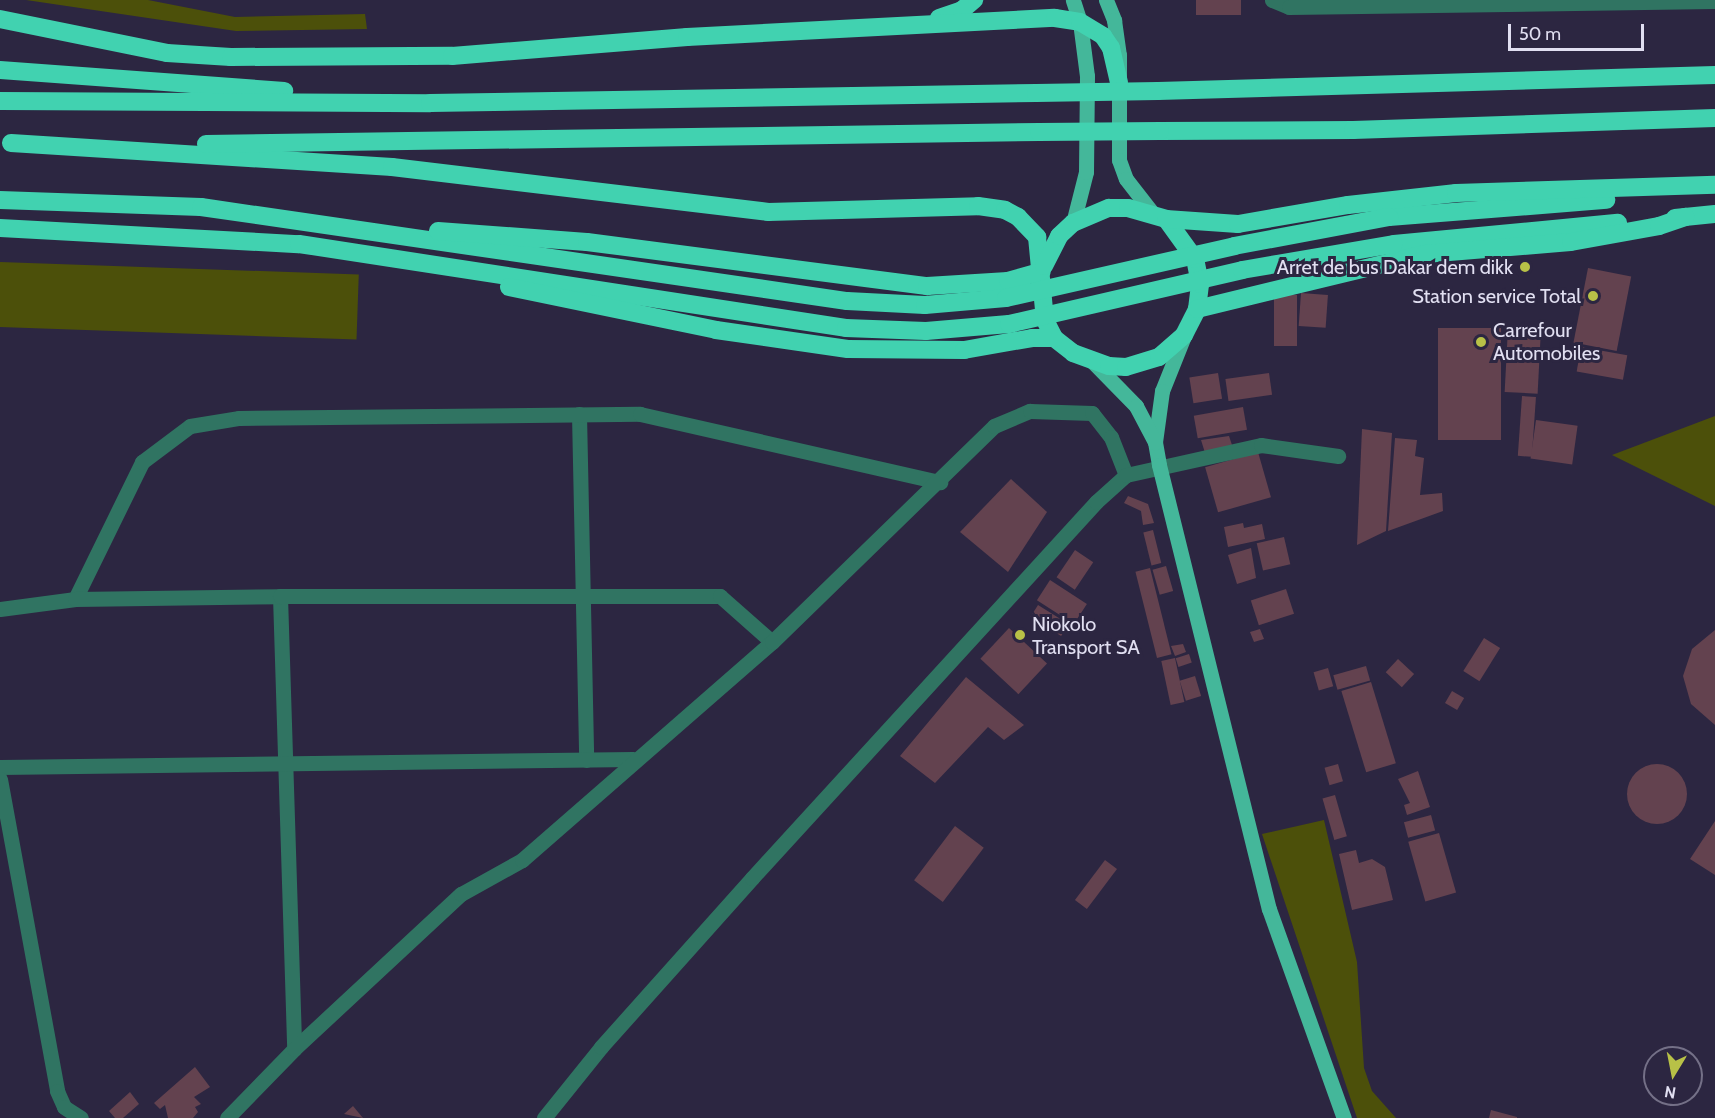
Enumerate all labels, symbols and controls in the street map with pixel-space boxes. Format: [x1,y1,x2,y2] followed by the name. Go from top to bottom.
[1511,12,1648,50] scale bar
[1519,23,1561,45] text: 50 m
[1277,255,1513,279] place label: Arret de bus Dakar dem dikk
[1518,260,1532,274] marker: Arret de bus Dakar dem dikk
[1412,284,1581,308] place label: Station service Total
[1586,289,1600,303] marker: Station service Total
[1493,318,1600,365] place label: Carrefour Automobiles
[1474,335,1488,349] marker: Carrefour Automobiles
[1032,612,1140,659] place label: Niokolo Transport SA
[1013,628,1027,642] marker: Niokolo Transport SA
[1643,1046,1703,1106] north arrow
[1663,1082,1677,1103] text: N

